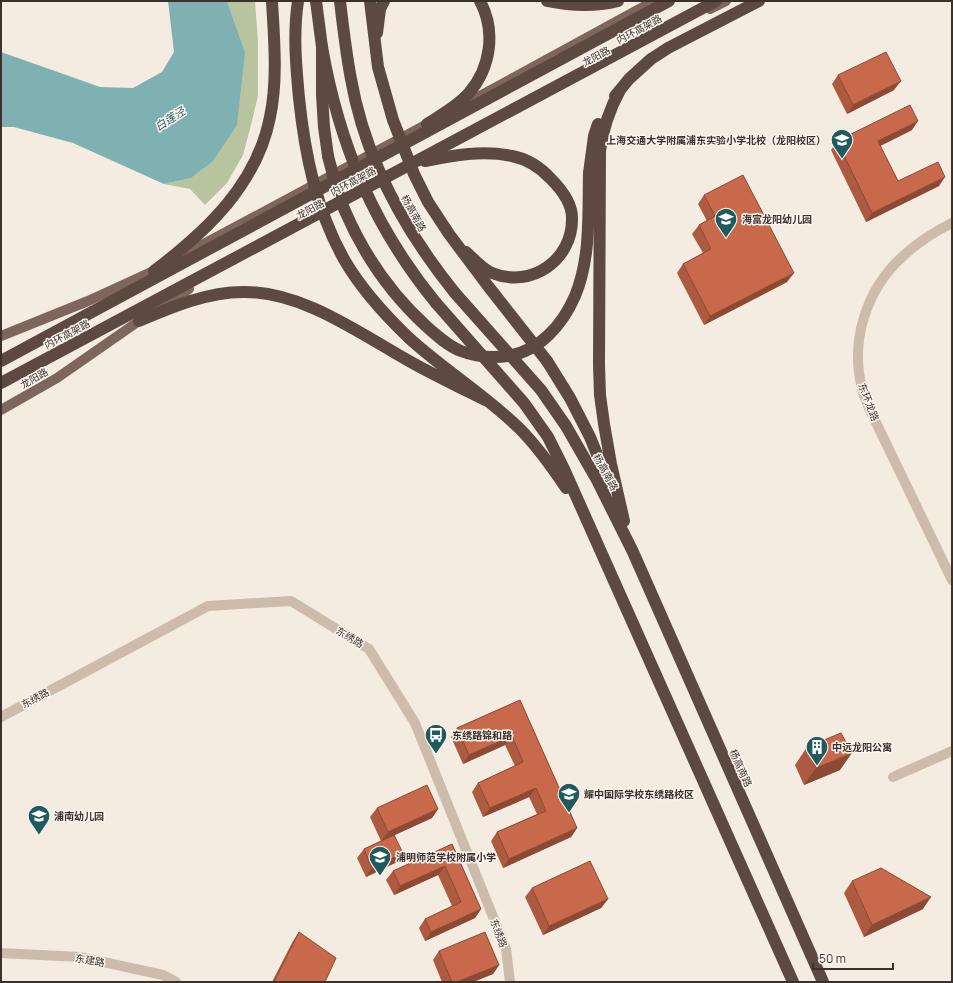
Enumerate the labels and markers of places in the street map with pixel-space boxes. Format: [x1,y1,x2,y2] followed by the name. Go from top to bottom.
[829,127,855,160] school or university icon: 上海交通大学附属浦东实验小学北校（龙阳校区）
[606,133,826,147] place label: 上海交通大学附属浦东实验小学北校（龙阳校区）
[713,206,739,239] school or university icon: 海富龙阳幼儿园
[742,212,812,226] place label: 海富龙阳幼儿园
[423,722,449,755] bus stop icon: 东绣路锦和路
[452,728,513,742] place label: 东绣路锦和路
[804,734,830,767] building icon: 中远龙阳公寓
[832,740,892,754] place label: 中远龙阳公寓
[556,781,582,814] school or university icon: 耀中国际学校东绣路校区
[584,787,694,801] place label: 耀中国际学校东绣路校区
[26,803,52,836] school or university icon: 浦南幼儿园
[54,809,104,823] place label: 浦南幼儿园
[367,844,393,877] school or university icon: 浦明师范学校附属小学
[396,850,496,864] place label: 浦明师范学校附属小学

